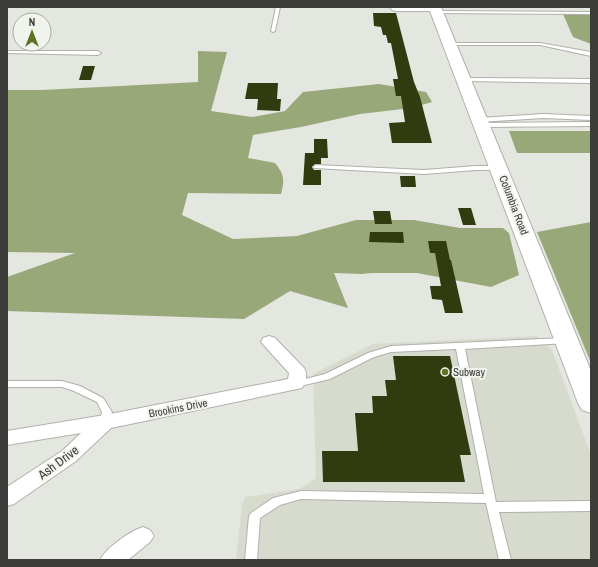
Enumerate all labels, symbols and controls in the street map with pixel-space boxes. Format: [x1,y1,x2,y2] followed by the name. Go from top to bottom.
[12,12,52,52] north arrow
[29,15,35,29] text: N
[496,173,532,237] street label: Columbia Road
[453,365,486,379] place label: Subway
[440,367,450,377] marker: Subway
[147,395,209,421] street label: Brookins Drive
[34,441,82,484] street label: Ash Drive

